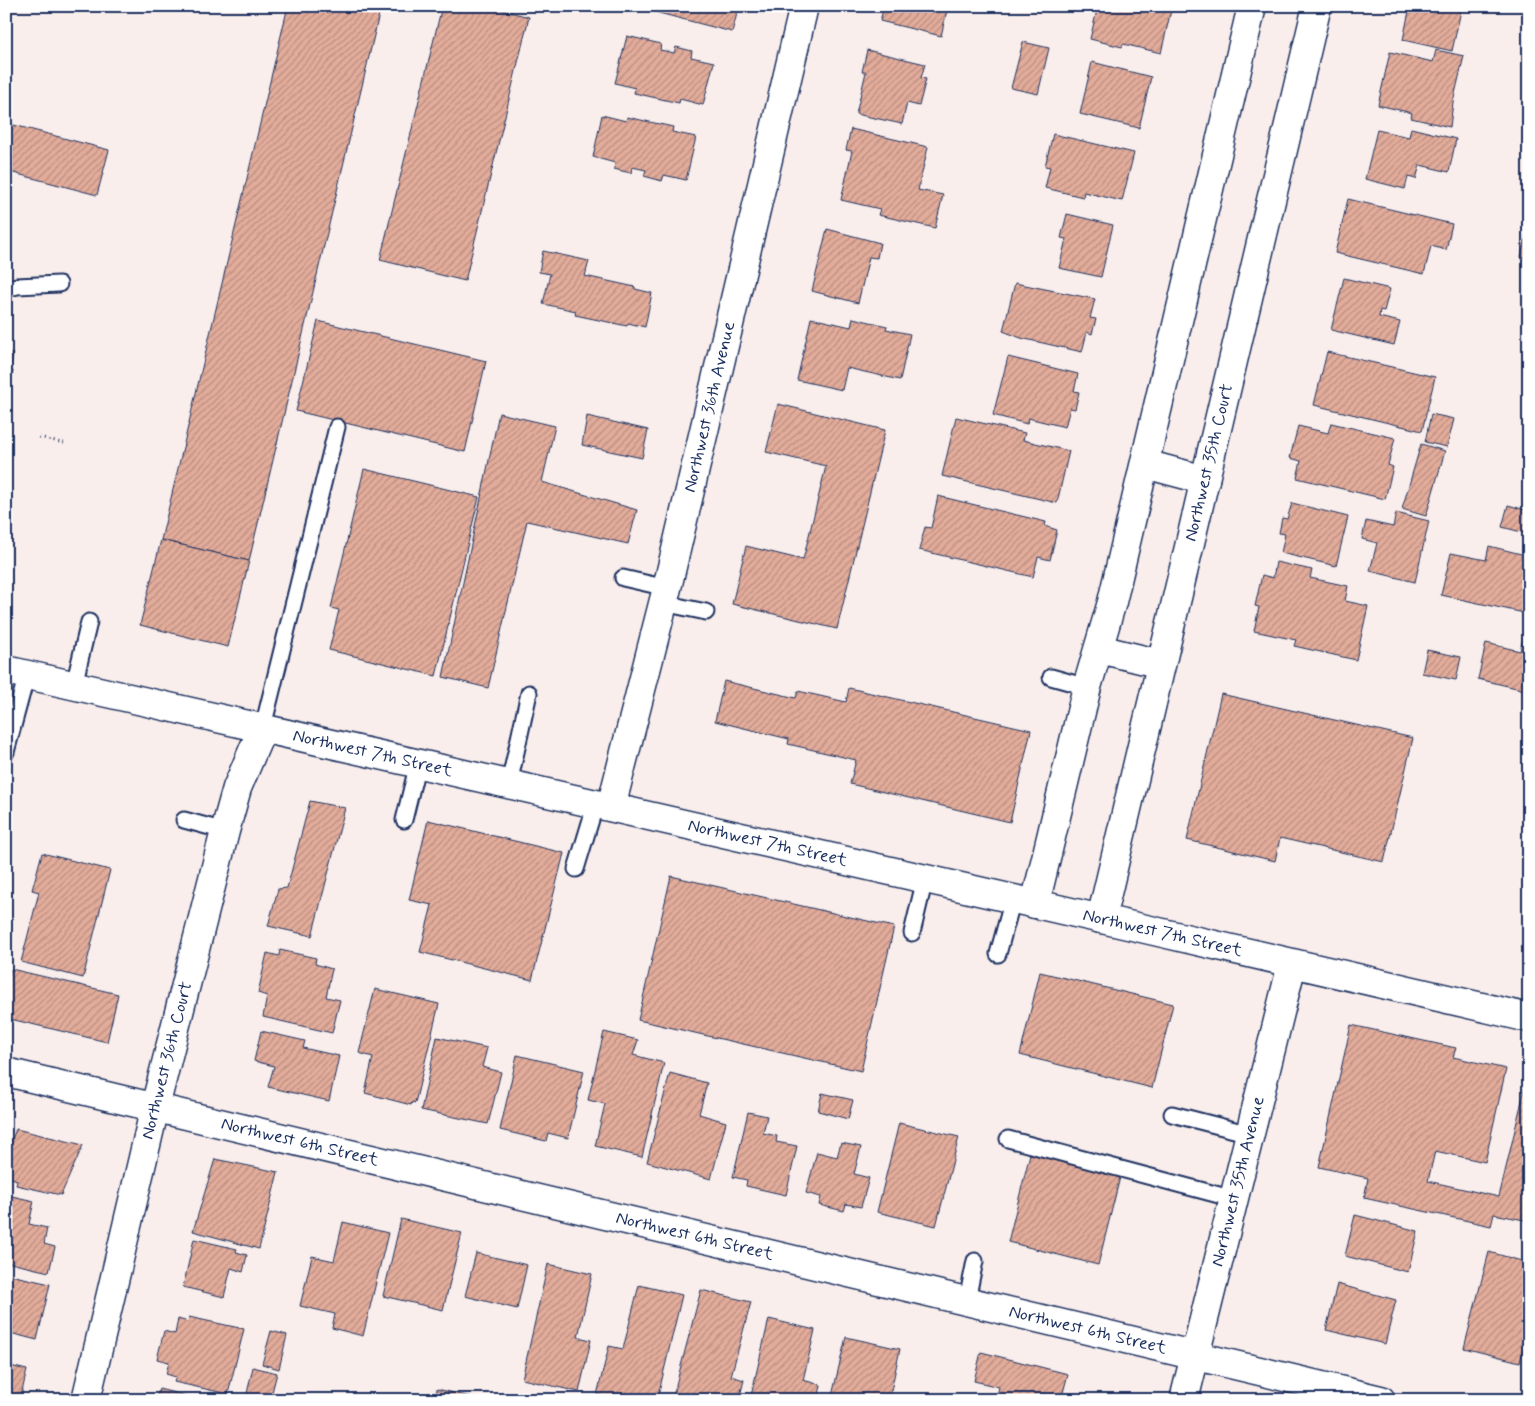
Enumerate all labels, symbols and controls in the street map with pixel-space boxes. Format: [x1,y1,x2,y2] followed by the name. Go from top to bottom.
[678,319,741,495] street label: Northwest 36th Avenue
[1179,381,1239,544] street label: Northwest 35th Court
[291,724,455,783] street label: Northwest 7th Street
[685,813,850,873] street label: Northwest 7th Street
[1080,903,1245,963] street label: Northwest 7th Street
[136,979,198,1142] street label: Northwest 36th Court
[1205,1094,1271,1269] street label: Northwest 35th Avenue
[219,1112,381,1173] street label: Northwest 6th Street
[613,1206,776,1267] street label: Northwest 6th Street
[1006,1300,1169,1361] street label: Northwest 6th Street

